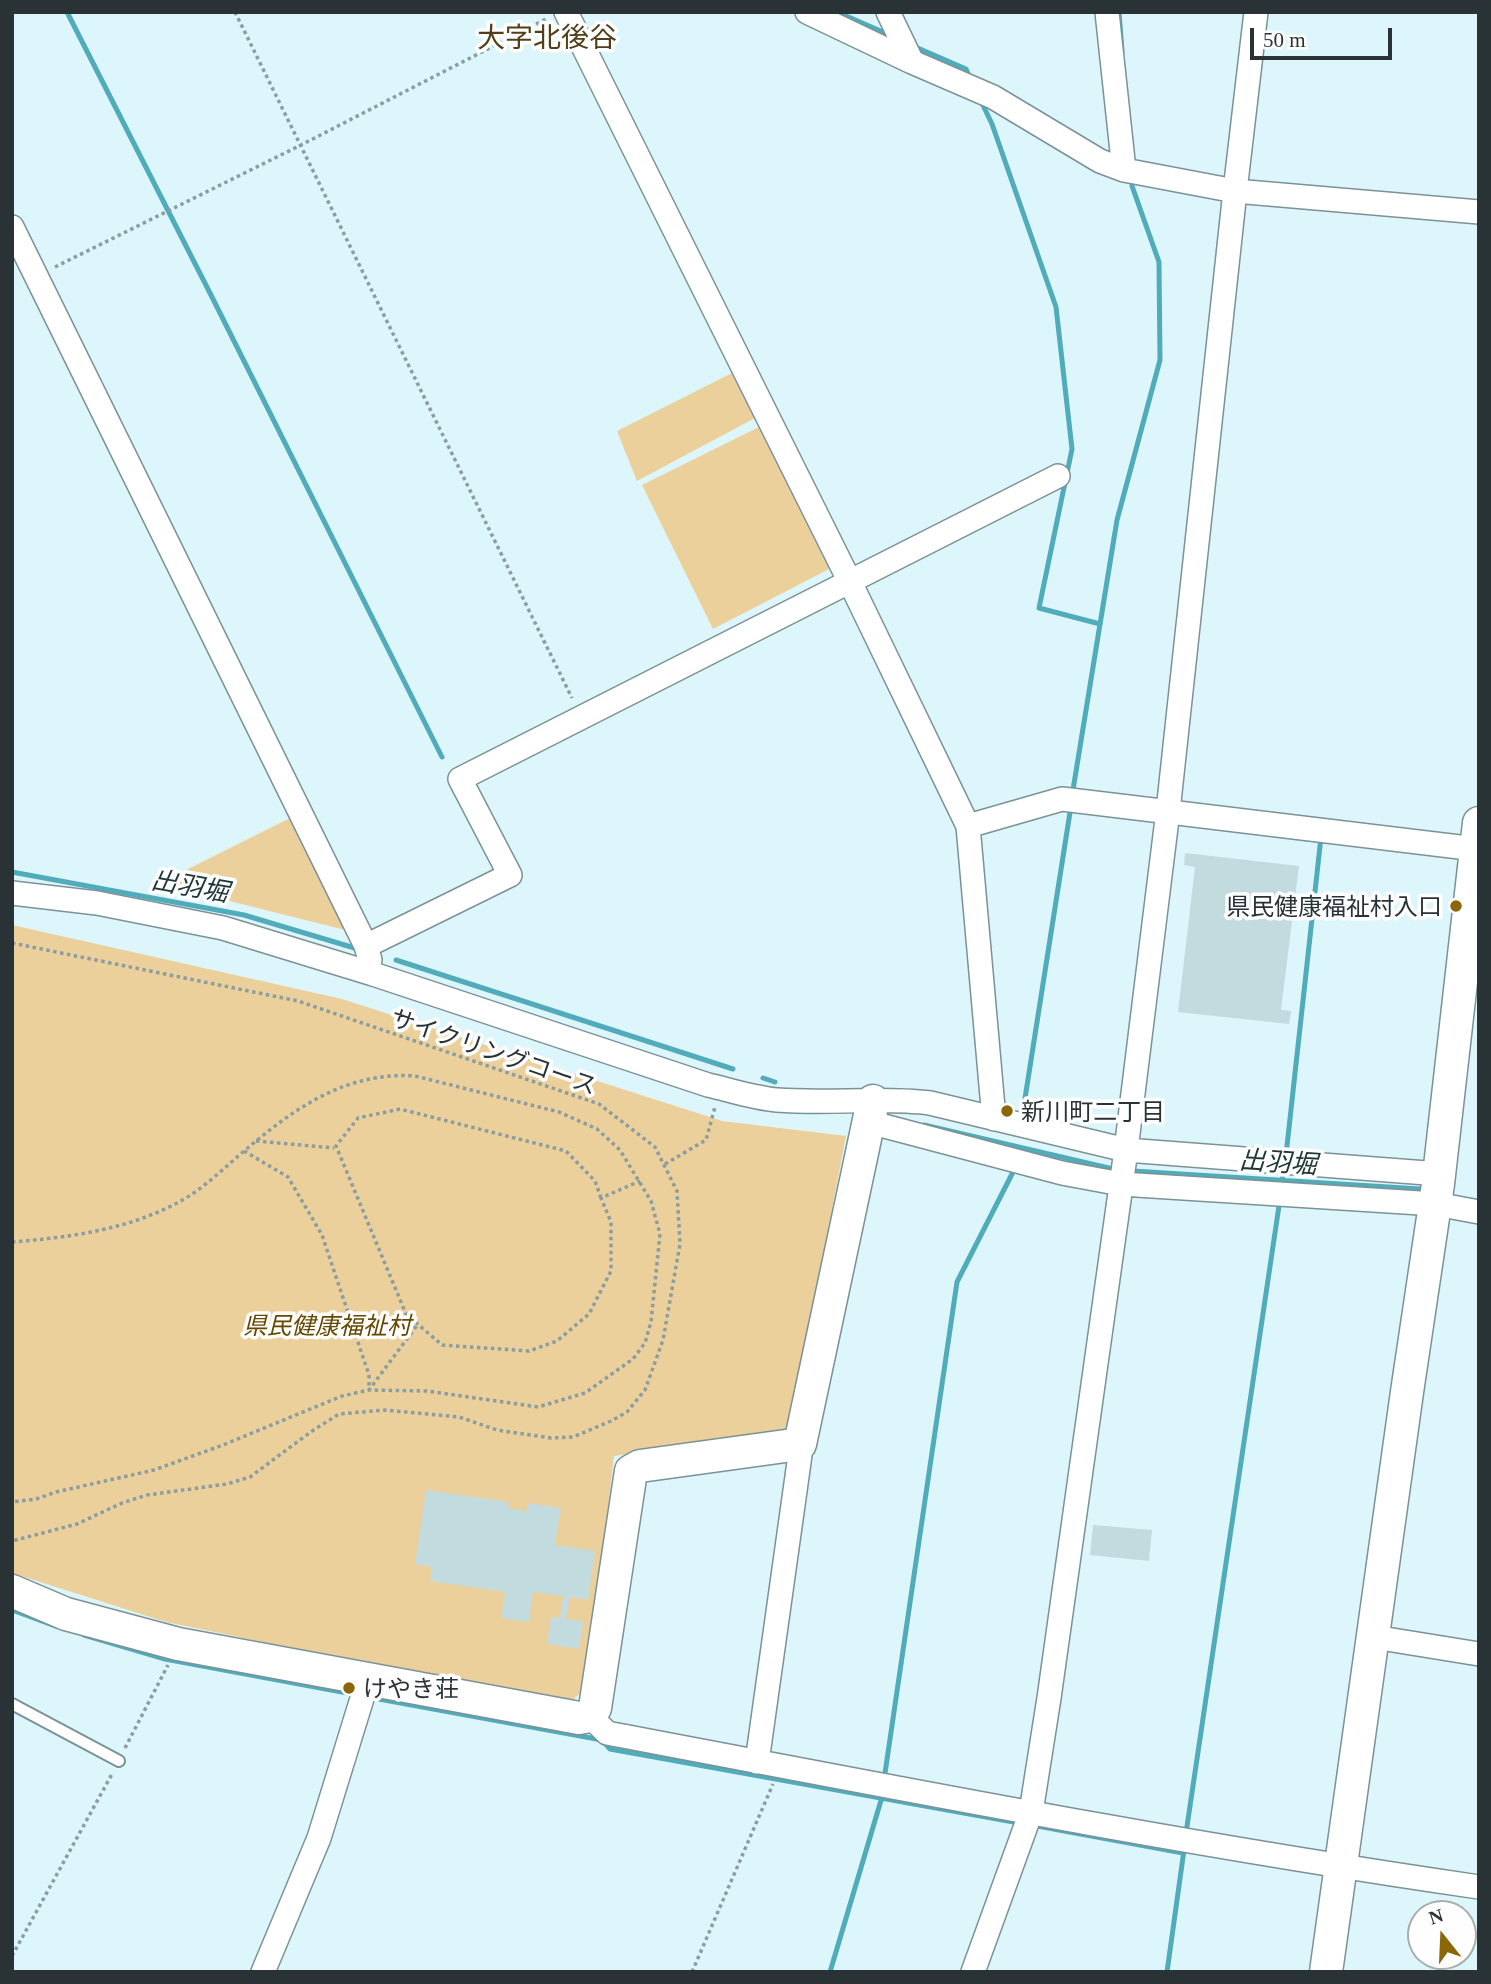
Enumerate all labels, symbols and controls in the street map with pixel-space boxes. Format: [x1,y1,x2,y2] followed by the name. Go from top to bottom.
[1253,14,1395,58] scale bar
[477,19,617,53] district label: 大字北後谷
[1263,28,1306,52] text: 50 m
[149,863,231,907] water label: 出羽堀
[1226,892,1442,920] place label: 県民健康福祉村入口
[1448,898,1464,914] marker: 県民健康福祉村入口
[387,1002,601,1100] street label: サイクリングコース
[1021,1097,1165,1125] place label: 新川町二丁目
[999,1103,1015,1119] marker: 新川町二丁目
[1238,1143,1318,1179] water label: 出羽堀
[243,1311,411,1339] park label: 県民健康福祉村
[363,1674,459,1702] place label: けやき荘
[341,1680,357,1696] marker: けやき荘
[1407,1900,1477,1970] north arrow
[1426,1904,1446,1929] text: N

